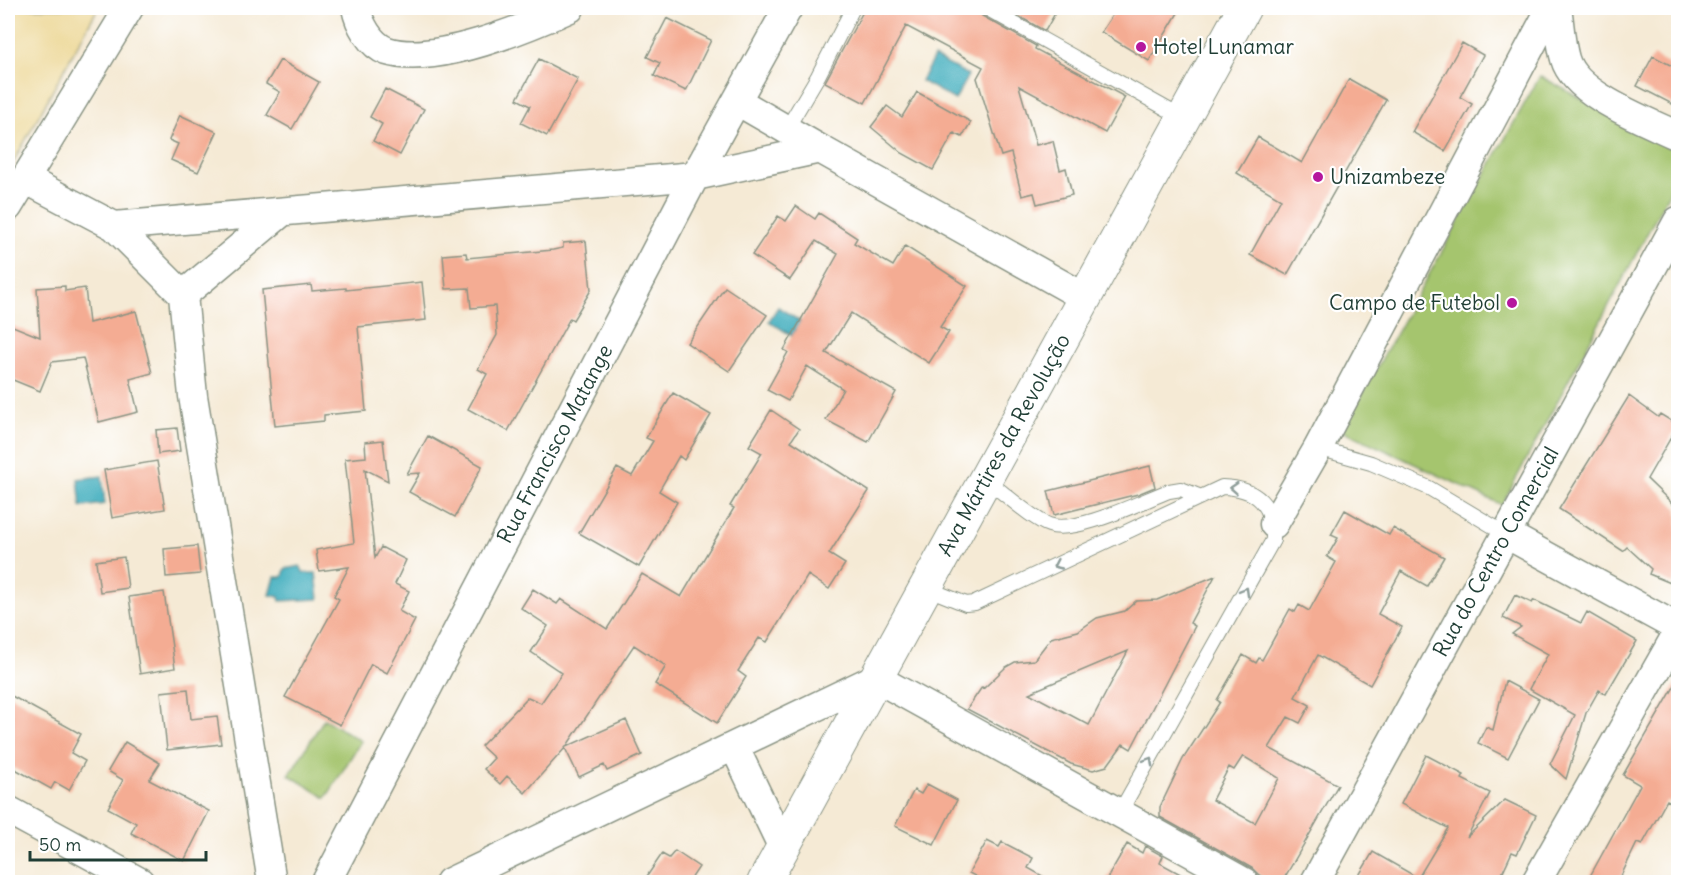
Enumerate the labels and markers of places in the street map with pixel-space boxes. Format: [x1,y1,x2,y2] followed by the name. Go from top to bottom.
[1153,33,1295,60] place label: Hotel Lunamar
[1134,40,1148,54] marker: Hotel Lunamar
[1330,163,1445,190] place label: Unizambeze
[1311,170,1325,184] marker: Unizambeze
[1329,289,1500,316] place label: Campo de Futebol
[1505,296,1519,310] marker: Campo de Futebol

